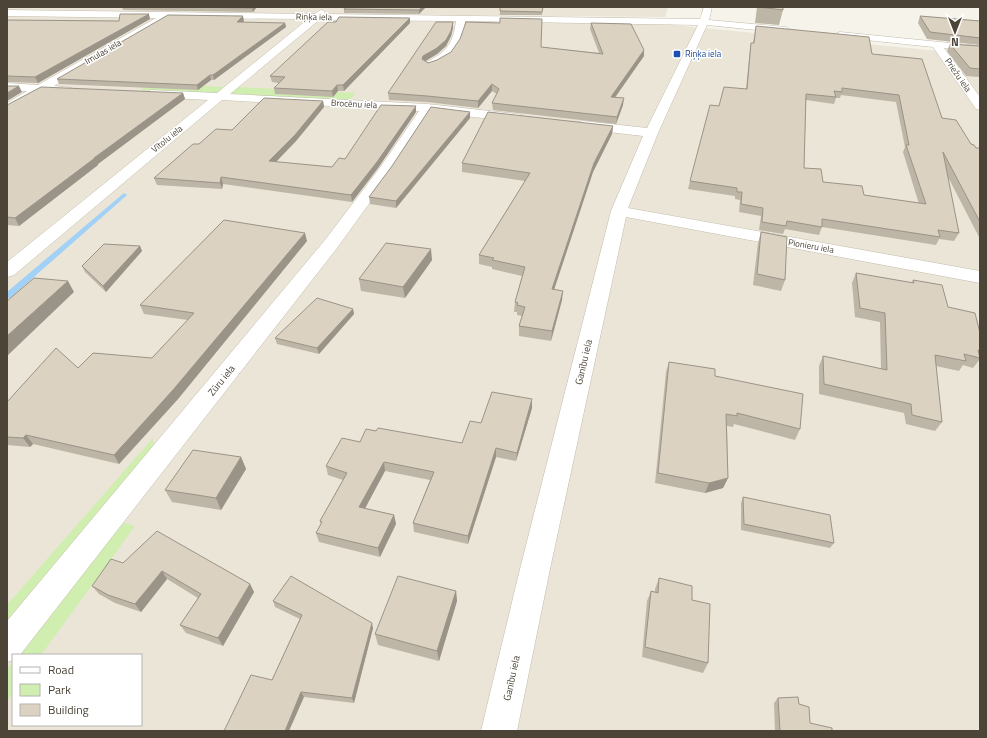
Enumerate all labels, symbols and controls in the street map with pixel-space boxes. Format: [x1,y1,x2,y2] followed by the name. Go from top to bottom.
[296,10,333,23] street label: Riņķa iela
[935,12,975,52] north arrow
[951,34,959,50] text: N
[82,36,124,67] street label: Imulas iela
[685,47,722,60] place label: Riņķa iela
[672,49,682,59] marker: Riņķa iela
[942,55,975,95] street label: Priežu iela
[330,96,378,111] street label: Brocēnu iela
[148,122,186,155] street label: Vītolu iela
[787,235,836,256] street label: Pionieru iela
[571,338,596,386] street label: Ganību iela
[204,362,239,399] street label: Zūru iela
[12,654,142,726] legend
[499,654,524,702] street label: Ganību iela
[48,660,74,679] text: Road
[48,680,71,699] text: Park
[48,700,89,719] text: Building

